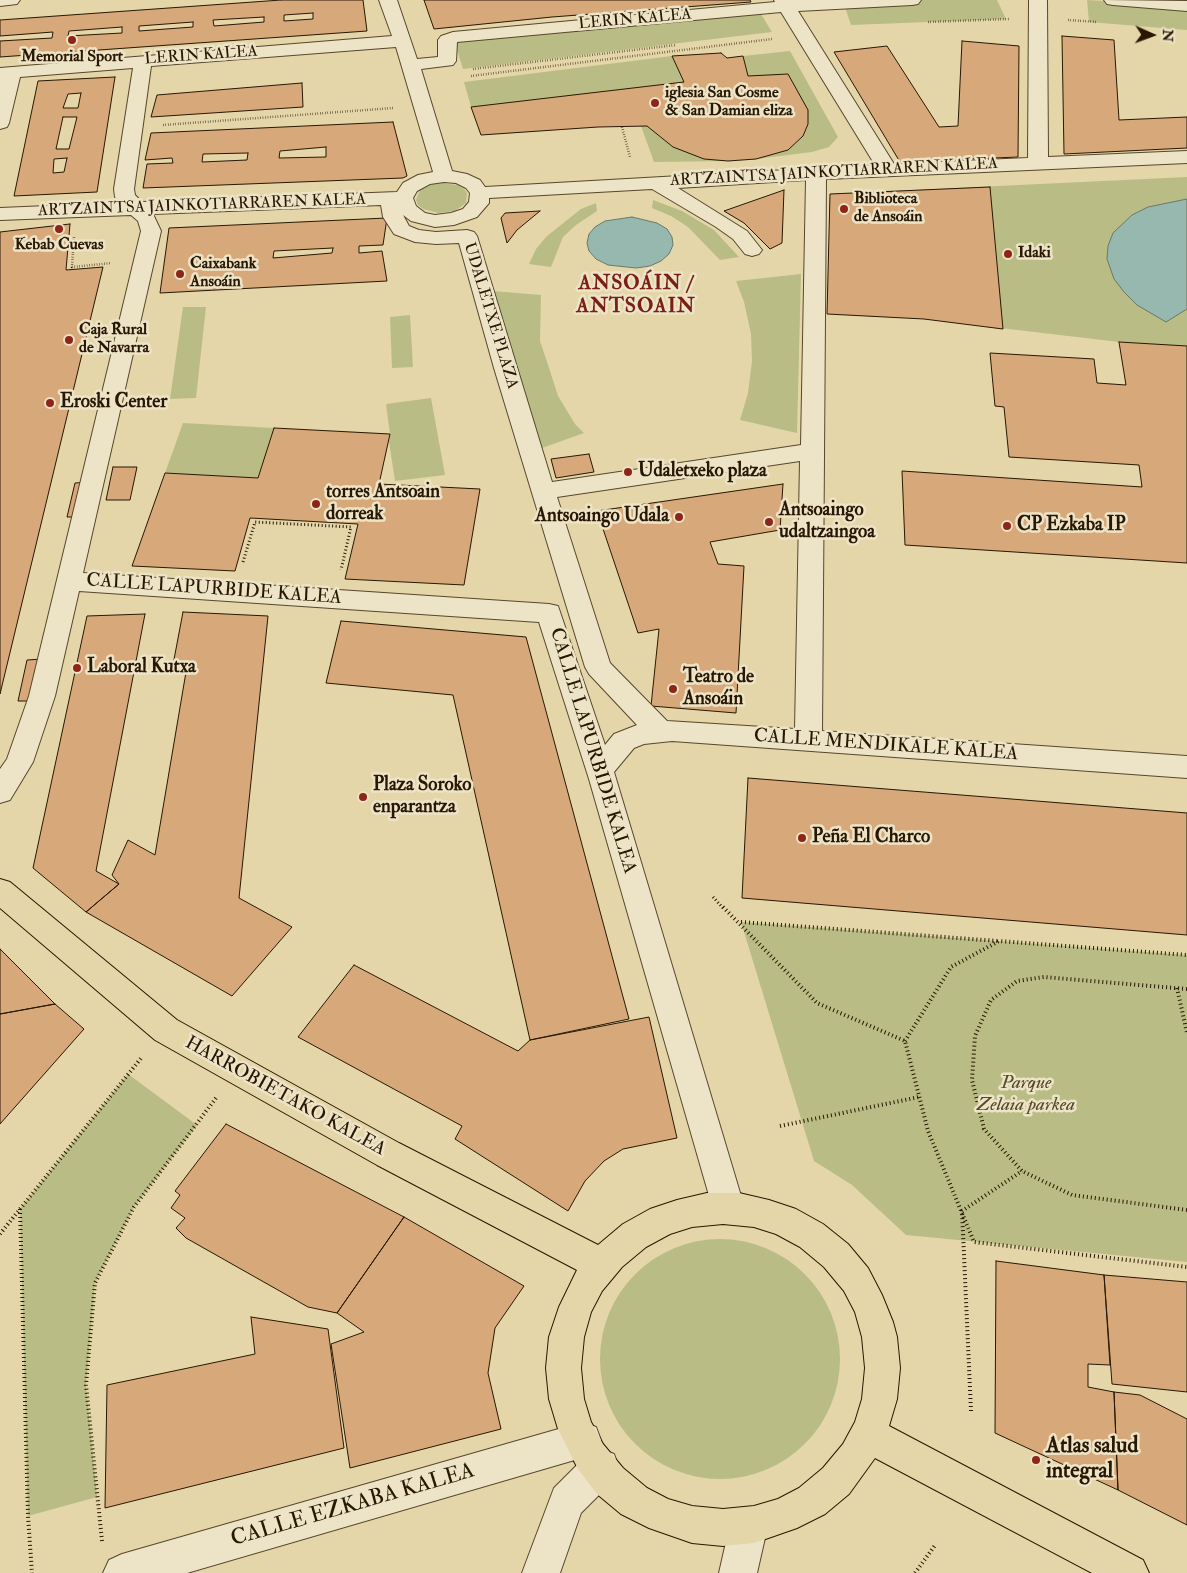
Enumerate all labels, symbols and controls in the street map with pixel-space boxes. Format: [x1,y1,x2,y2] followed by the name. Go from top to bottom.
[578,5,692,35] street label: LERIN KALEA
[1127,10,1177,60] north arrow
[1159,29,1176,42] text: N
[66,34,78,46] marker: Memorial Sport
[144,42,258,70] street label: LERIN KALEA
[21,48,123,68] place label: Memorial Sport
[665,84,793,122] place label: iglesia San Cosme & San Damian eliza
[649,97,661,109] marker: iglesia San Cosme & San Damian eliza
[669,155,999,191] street label: ARTZAINTSA JAINKOTIARRAREN KALEA
[854,190,923,228] place label: Biblioteca de Ansoáin
[38,191,366,221] street label: ARTZAINTSA JAINKOTIARRAREN KALEA
[838,203,850,215] marker: Biblioteca de Ansoáin
[53,223,65,235] marker: Kebab Cuevas
[15,236,103,256] place label: Kebab Cuevas
[459,240,521,392] street label: UDALETXE PLAZA
[1018,244,1051,264] place label: Idaki
[1002,248,1014,260] marker: Idaki
[190,255,257,293] place label: Caixabank Ansoáin
[174,268,186,280] marker: Caixabank Ansoáin
[575,273,697,320] district label: ANSOÁIN / ANTSOAIN
[79,321,149,359] place label: Caja Rural de Navarra
[63,334,75,346] marker: Caja Rural de Navarra
[60,392,167,414] place label: Eroski Center
[44,397,56,409] marker: Eroski Center
[638,461,767,483] place label: Udaletxeko plaza
[622,466,634,478] marker: Udaletxeko plaza
[326,482,440,526] place label: torres Antsoain dorreak
[310,498,322,510] marker: torres Antsoain dorreak
[779,500,875,544] place label: Antsoaingo udaltzaingoa
[535,506,669,528] place label: Antsoaingo Udala
[673,511,685,523] marker: Antsoaingo Udala
[1017,515,1126,537] place label: CP Ezkaba IP
[763,516,775,528] marker: Antsoaingo udaltzaingoa
[1001,520,1013,532] marker: CP Ezkaba IP
[86,570,342,610] street label: CALLE LAPURBIDE KALEA
[544,625,640,877] street label: CALLE LAPURBIDE KALEA
[87,657,196,679] place label: Laboral Kutxa
[71,662,83,674] marker: Laboral Kutxa
[683,667,754,711] place label: Teatro de Ansoáin
[667,683,679,695] marker: Teatro de Ansoáin
[753,725,1019,767] street label: CALLE MENDIKALE KALEA
[373,775,471,819] place label: Plaza Soroko enparantza
[357,791,369,803] marker: Plaza Soroko enparantza
[812,827,930,849] place label: Peña El Charco
[796,832,808,844] marker: Peña El Charco
[181,1032,389,1162] street label: HARROBIETAKO KALEA
[977,1073,1075,1117] park label: Parque Zelaia parkea
[1046,1434,1138,1485] place label: Atlas salud integral
[1030,1454,1042,1466] marker: Atlas salud integral
[228,1459,478,1553] street label: CALLE EZKABA KALEA

